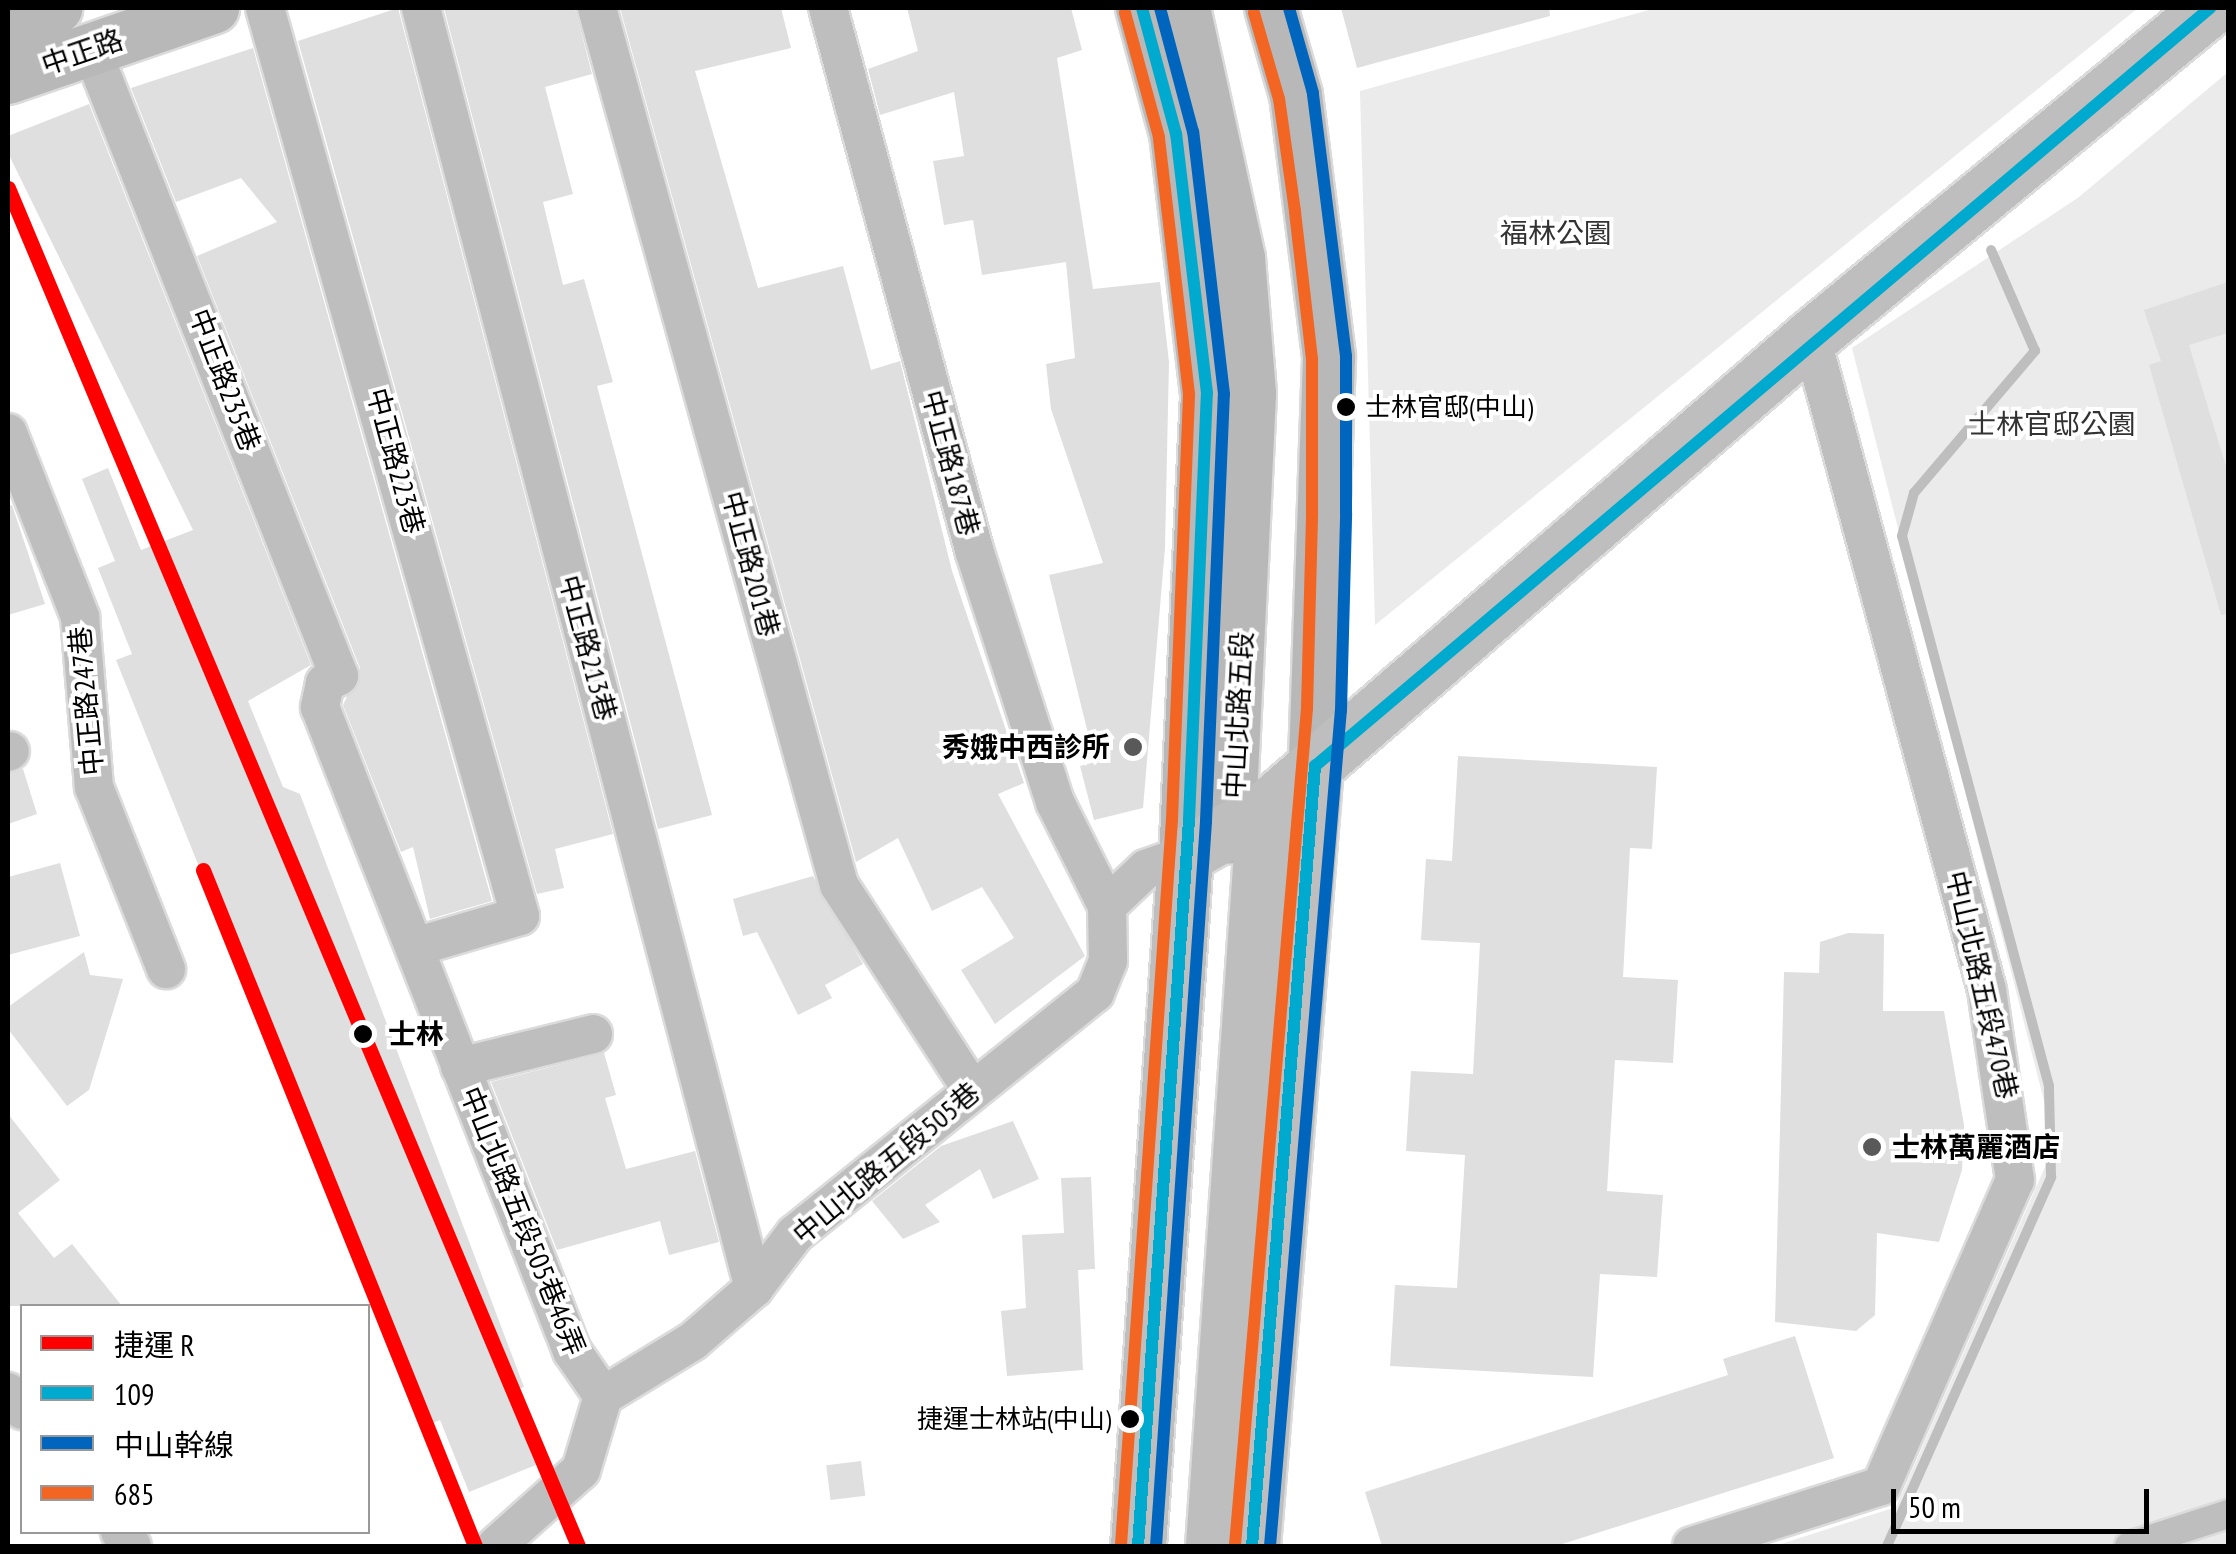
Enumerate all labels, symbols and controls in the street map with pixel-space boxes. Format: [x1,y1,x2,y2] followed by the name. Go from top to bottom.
[37,22,127,82] street label: 中正路
[1500,216,1612,250] park label: 福林公園
[182,304,268,456] street label: 中正路235巷
[360,384,432,538] street label: 中正路223巷
[915,386,987,540] street label: 中正路187巷
[1365,391,1533,423] place label: 士林官邸(中山)
[1336,397,1356,417] marker: 士林官邸(中山)
[1968,407,2136,441] park label: 士林官邸公園
[715,487,787,641] street label: 中正路201巷
[552,571,624,725] street label: 中正路213巷
[63,625,109,777] street label: 中正路247巷
[1217,630,1259,800] street label: 中山北路五段
[942,730,1110,764] place label: 秀娥中西診所
[1120,734,1146,760] marker: 秀娥中西診所
[1939,867,2025,1103] street label: 中山北路五段470巷
[388,1017,444,1051] place label: 士林
[347,1018,379,1050] marker: 士林
[786,1075,986,1251] street label: 中山北路五段505巷
[454,1082,592,1360] street label: 中山北路五段505巷46弄
[1892,1130,2060,1164] place label: 士林萬麗酒店
[1861,1136,1883,1158] marker: 士林萬麗酒店
[20,1304,370,1534] legend
[114,1325,195,1364] text: 捷運 R
[114,1374,155,1413] text: 109
[917,1403,1111,1435] place label: 捷運士林站(中山)
[1120,1409,1140,1429] marker: 捷運士林站(中山)
[114,1425,234,1464] text: 中山幹線
[1896,1469,2154,1531] scale bar
[114,1474,155,1513] text: 685
[1908,1487,1961,1526] text: 50 m

